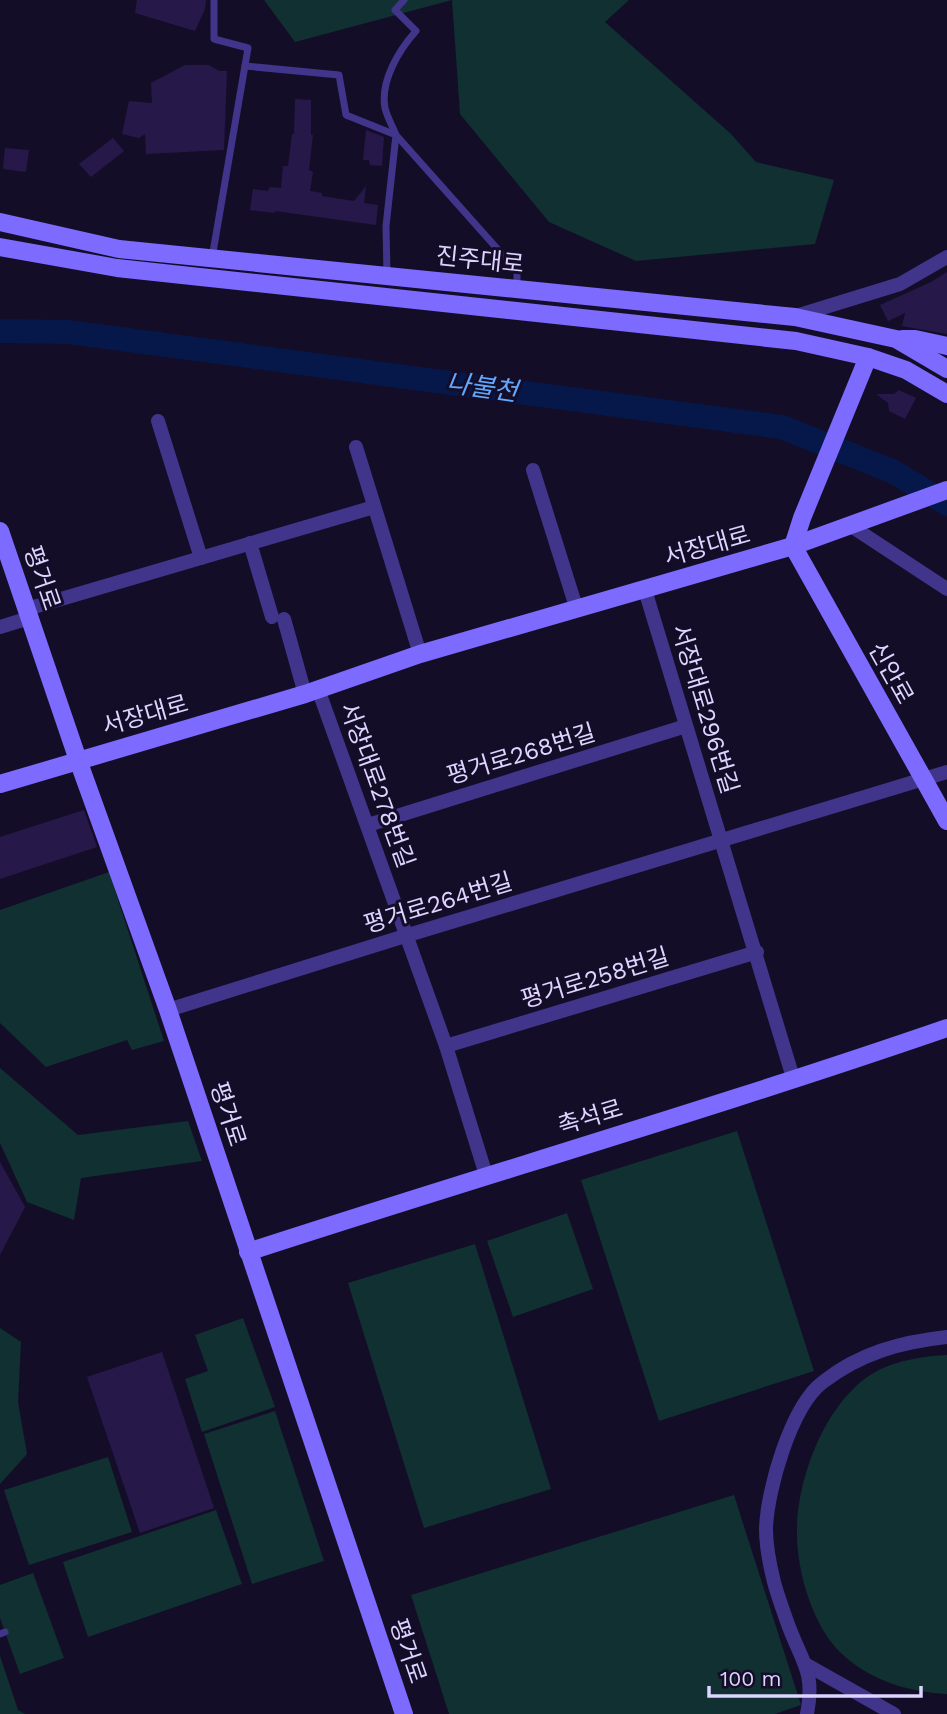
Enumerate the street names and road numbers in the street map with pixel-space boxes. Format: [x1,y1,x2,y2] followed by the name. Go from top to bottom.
[435,241,525,279] street label: 진주대로
[661,520,753,572] street label: 서장대로
[18,542,66,614] street label: 평거로
[666,621,744,797] street label: 서장대로296번길
[863,637,919,709] street label: 신안로
[99,689,191,741] street label: 서장대로
[334,699,420,871] street label: 서장대로278번길
[443,718,599,790] street label: 평거로268번길
[360,867,516,939] street label: 평거로264번길
[518,942,672,1014] street label: 평거로258번길
[204,1078,252,1150] street label: 평거로
[554,1094,626,1140] street label: 촉석로
[384,1615,432,1687] street label: 평거로

